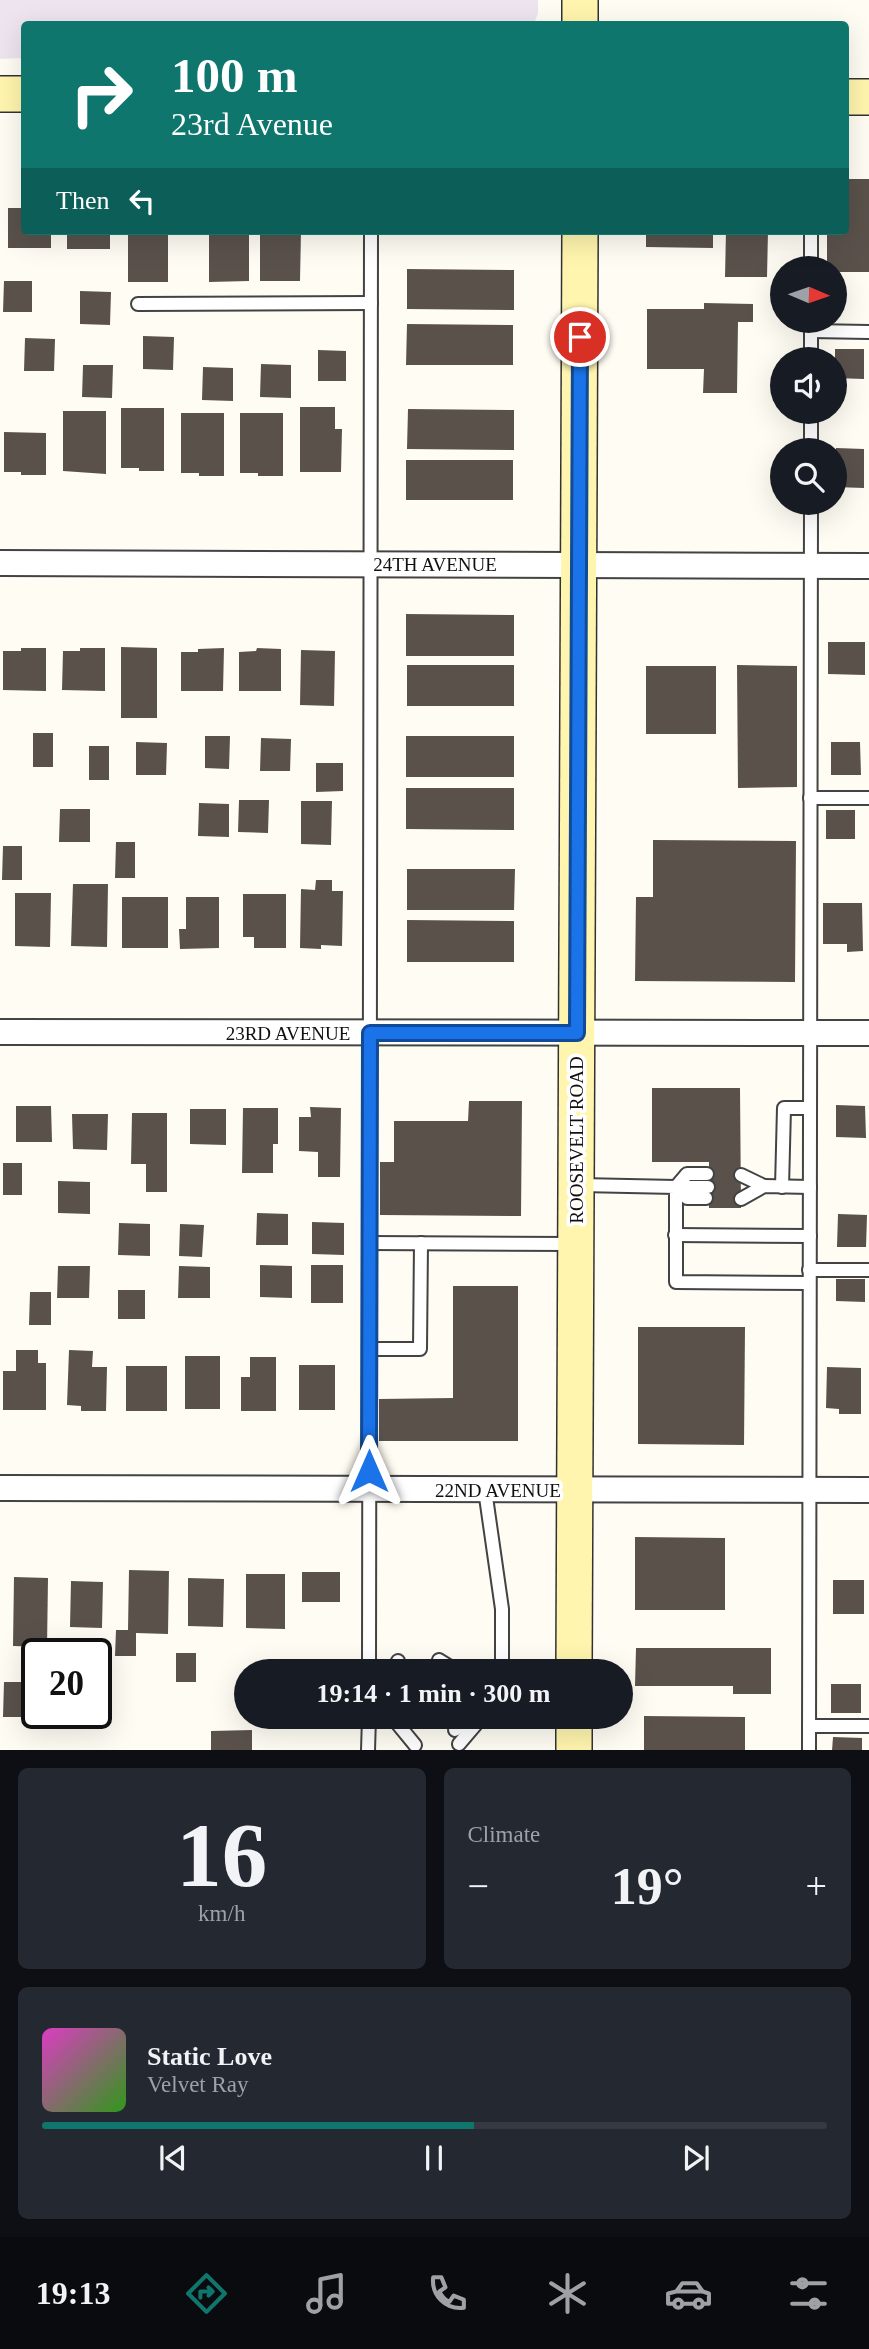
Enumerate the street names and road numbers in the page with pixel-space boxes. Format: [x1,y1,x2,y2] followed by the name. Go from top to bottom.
[373,554,497,575] street label: 24TH AVENUE
[226,1023,350,1044] street label: 23RD AVENUE
[566,1056,587,1224] street label: ROOSEVELT ROAD
[435,1480,561,1501] street label: 22ND AVENUE

